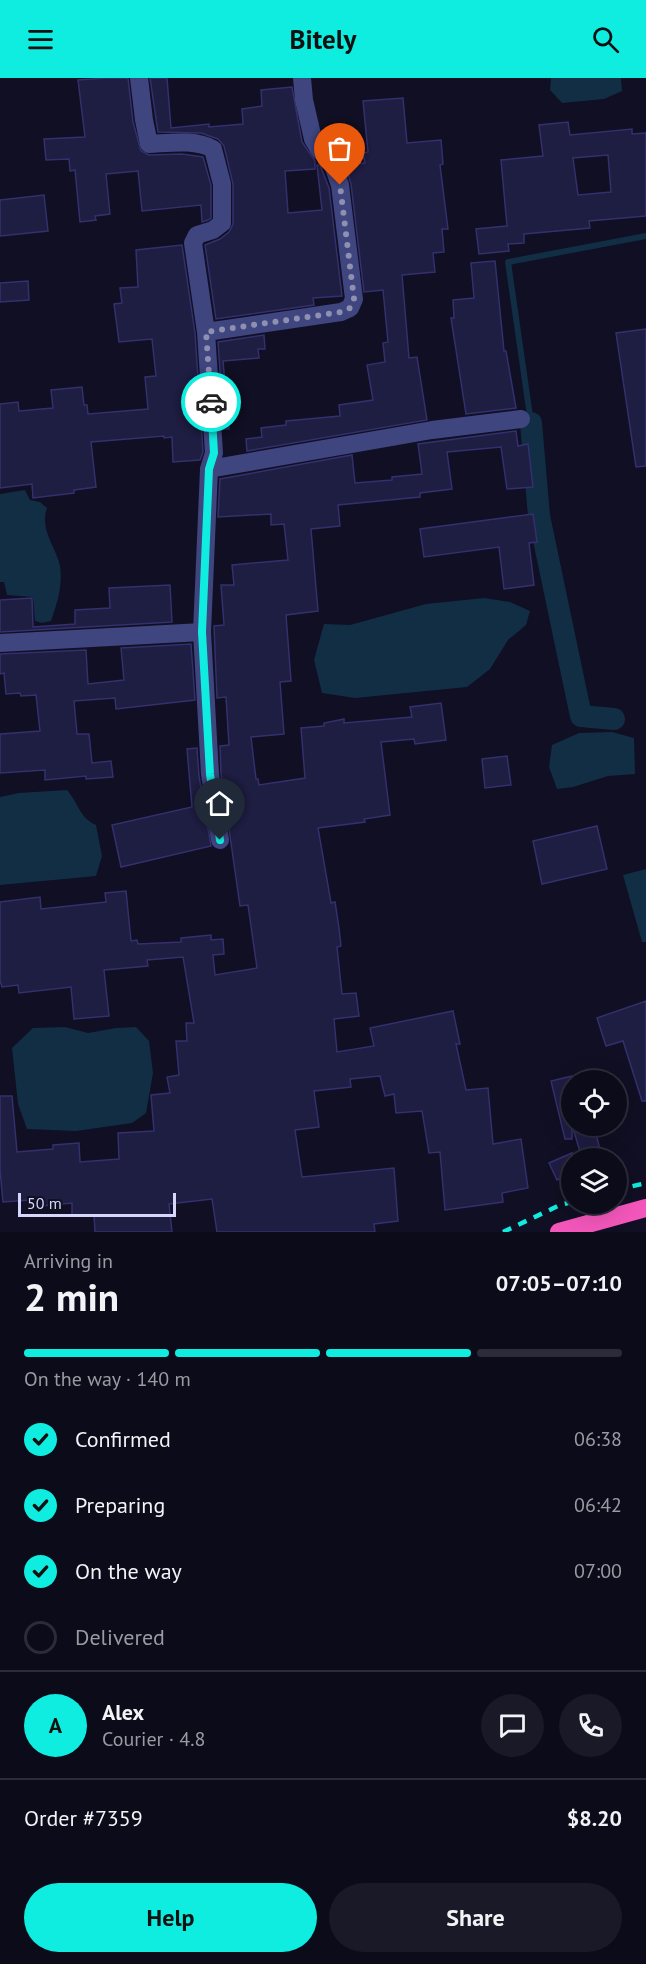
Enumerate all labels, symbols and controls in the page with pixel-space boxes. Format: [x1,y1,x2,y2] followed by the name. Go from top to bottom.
[289,22,357,56] text: Bitely
[24,23,57,56] icon: menu
[589,23,622,56] icon: search
[314,123,365,185] pin
[323,132,356,165] icon: bag
[181,372,241,432] courier
[195,386,228,419] icon: car
[194,778,245,840] pin
[203,787,236,820] icon: home
[561,1070,627,1214] map controls
[561,1070,627,1136] button: locate
[561,1148,627,1214] button: layers
[18,1190,176,1218] scale bar
[27,1193,62,1213] text: 50 m
[24,1248,113,1274] text: Arriving in
[496,1269,622,1297] text: 07:05–07:10
[24,1271,119,1322] text: 2 min
[24,1366,191,1392] text: On the way · 140 m
[24,1423,57,1456] icon: check
[75,1425,171,1453] text: Confirmed
[574,1426,622,1452] text: 06:38
[24,1489,57,1522] icon: check
[75,1491,165,1519] text: Preparing
[574,1492,622,1518] text: 06:42
[24,1555,57,1588] icon: check
[75,1557,182,1585] text: On the way
[574,1558,622,1584] text: 07:00
[75,1623,165,1651] text: Delivered
[481,1694,544,1757] button: chat
[559,1694,622,1757] button: phone
[102,1698,144,1726] text: Alex
[49,1711,62,1739] text: A
[102,1726,205,1752] text: Courier · 4.8
[24,1804,143,1832] text: Order #7359
[567,1804,622,1832] text: $8.20
[24,1883,317,1952] button: Help
[329,1883,622,1952] button: Share

